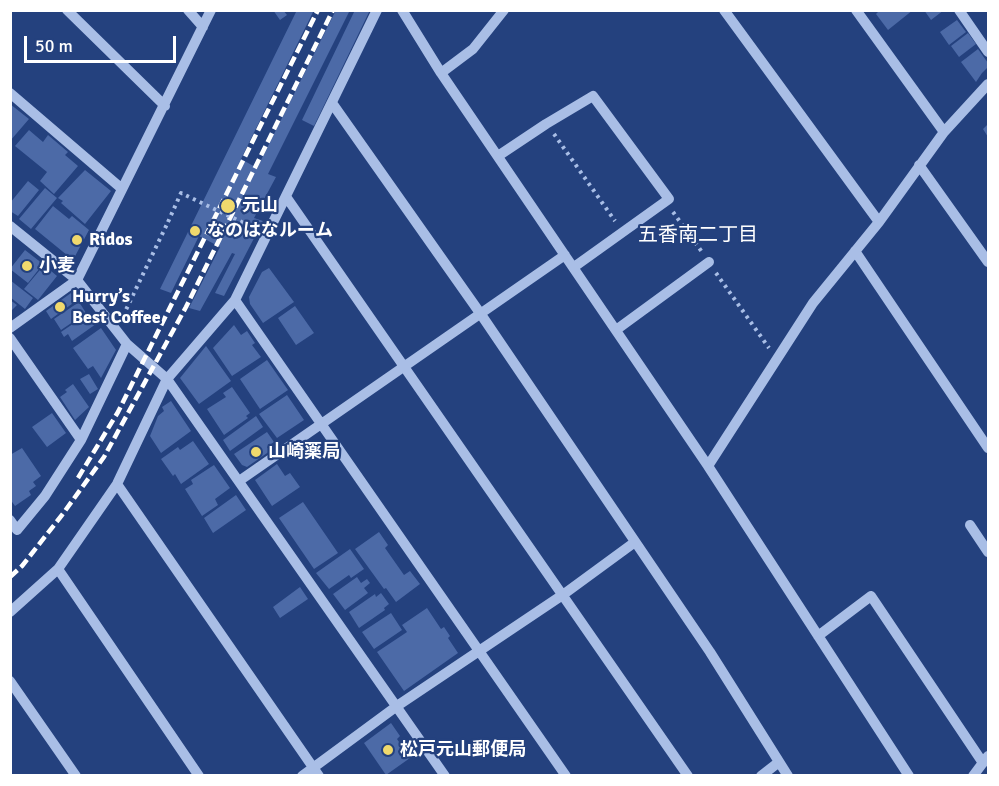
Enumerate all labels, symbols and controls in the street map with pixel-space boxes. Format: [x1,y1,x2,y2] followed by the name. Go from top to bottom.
[27,24,178,62] scale bar
[35,35,73,57] text: 50 m
[242,195,278,217] place label: 元山
[219,197,237,215] marker: 元山
[207,220,333,242] place label: なのはなルーム
[188,224,202,238] marker: なのはなルーム
[638,224,758,248] district label: 五香南二丁目
[89,229,132,251] place label: Ridos
[70,233,84,247] marker: Ridos
[39,255,75,277] place label: 小麦
[20,259,34,273] marker: 小麦
[72,286,161,328] place label: Hurry’s Best Coffee
[53,300,67,314] marker: Hurry’s Best Coffee
[268,441,340,463] place label: 山崎薬局
[249,445,263,459] marker: 山崎薬局
[400,739,526,761] place label: 松戸元山郵便局
[381,743,395,757] marker: 松戸元山郵便局

